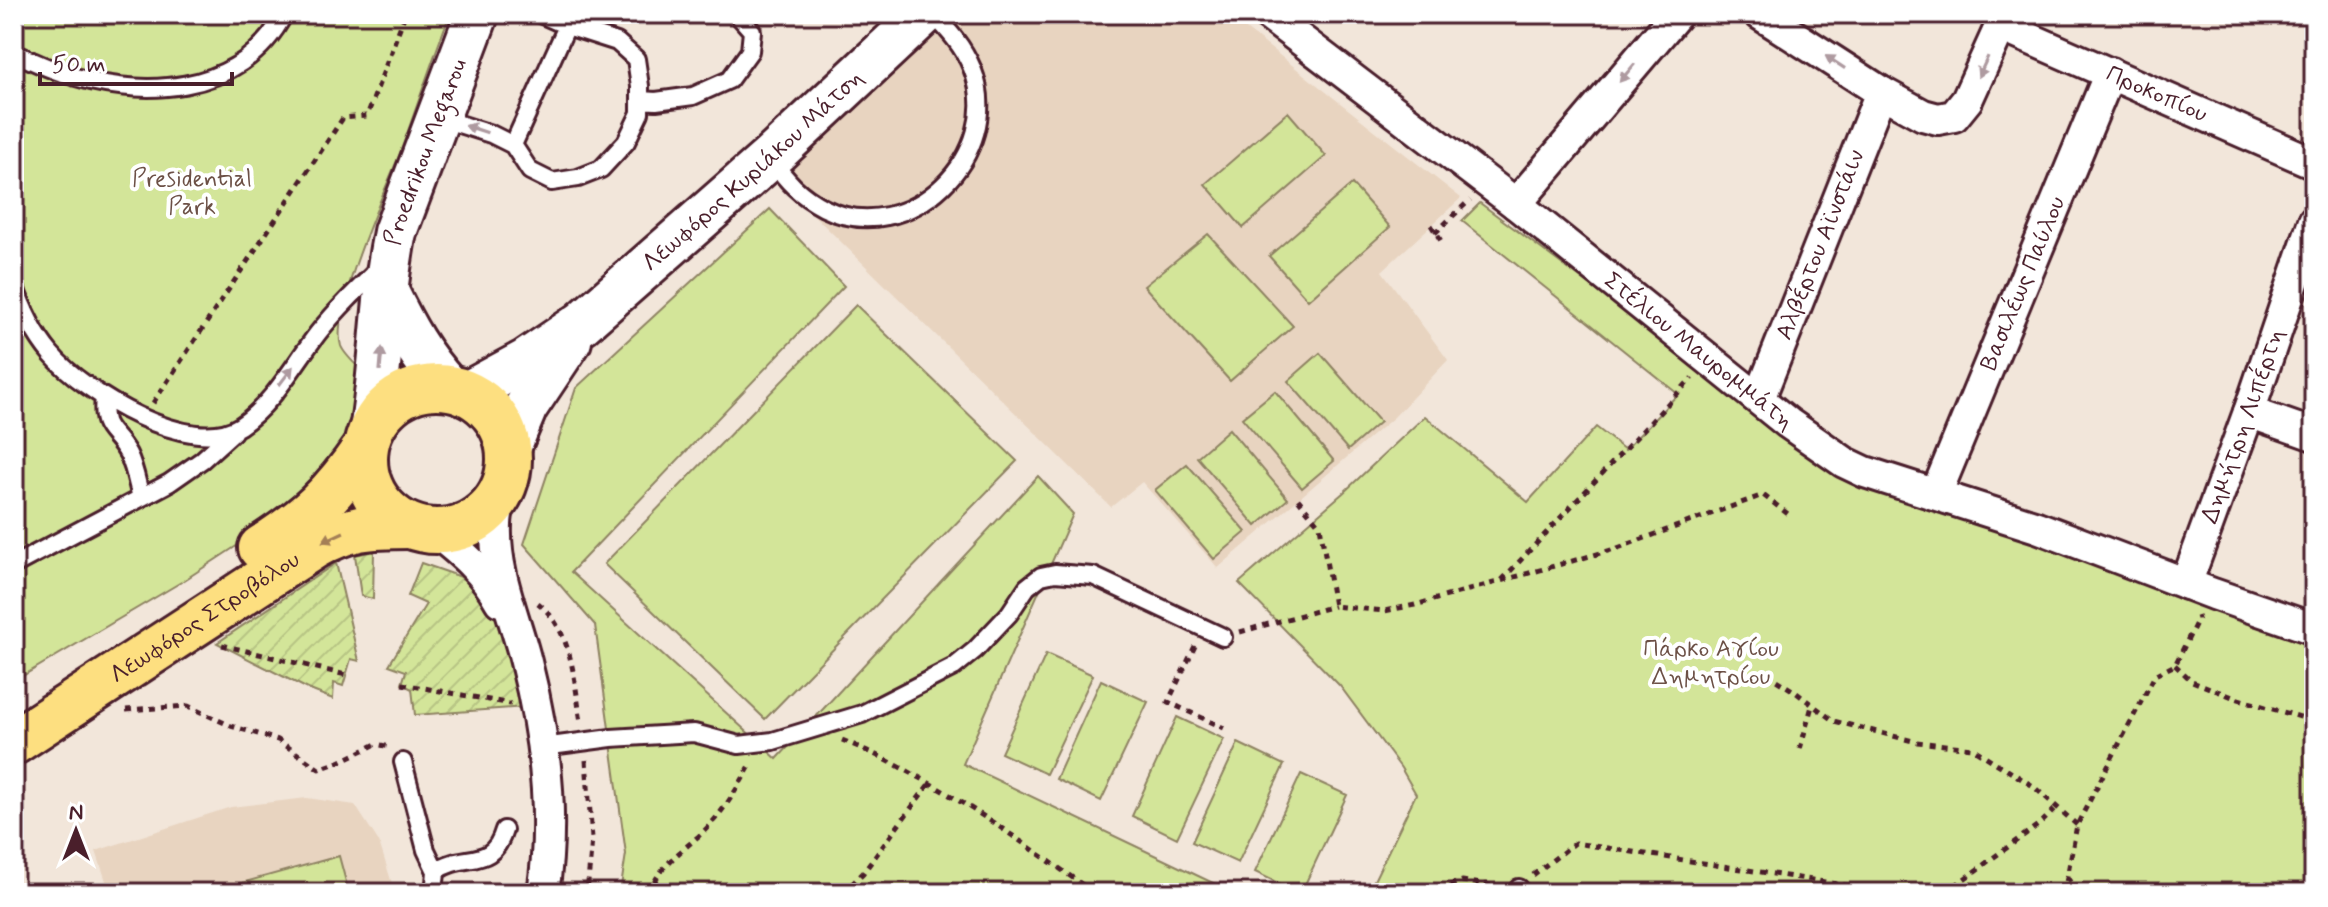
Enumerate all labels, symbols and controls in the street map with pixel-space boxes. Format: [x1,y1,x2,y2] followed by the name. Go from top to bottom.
[40,36,232,86] scale bar
[52,50,106,81] text: 50 m
[377,54,474,248] street label: Proedrikou Megarou
[1976,55,1989,78] one-way arrow
[1824,56,1846,70] one-way arrow
[2101,58,2212,130] street label: Προκοπίου
[636,63,871,279] street label: Λεωφόρος Κυριάκου Μάτση
[1619,63,1636,83] one-way arrow
[463,122,487,135] one-way arrow
[1769,145,1872,344] street label: Αλβέρτου Αϊνστάιν
[132,164,252,223] park label: Presidential Park
[1973,192,2073,375] street label: Βασιλέως Παύλου
[1597,265,1800,437] street label: Στέλιου Μαυρομμάτη
[2194,324,2292,528] street label: Δημήτρη Λιπέρτη
[375,346,388,371] one-way arrow
[277,366,293,386] one-way arrow
[321,531,345,544] one-way arrow
[104,544,306,691] street label: Λεωφόρος Στροβόλου
[1643,634,1779,693] park label: Πάρκο Αγίου Δημητρίου
[36,791,116,871] north arrow
[69,799,83,827] text: N

